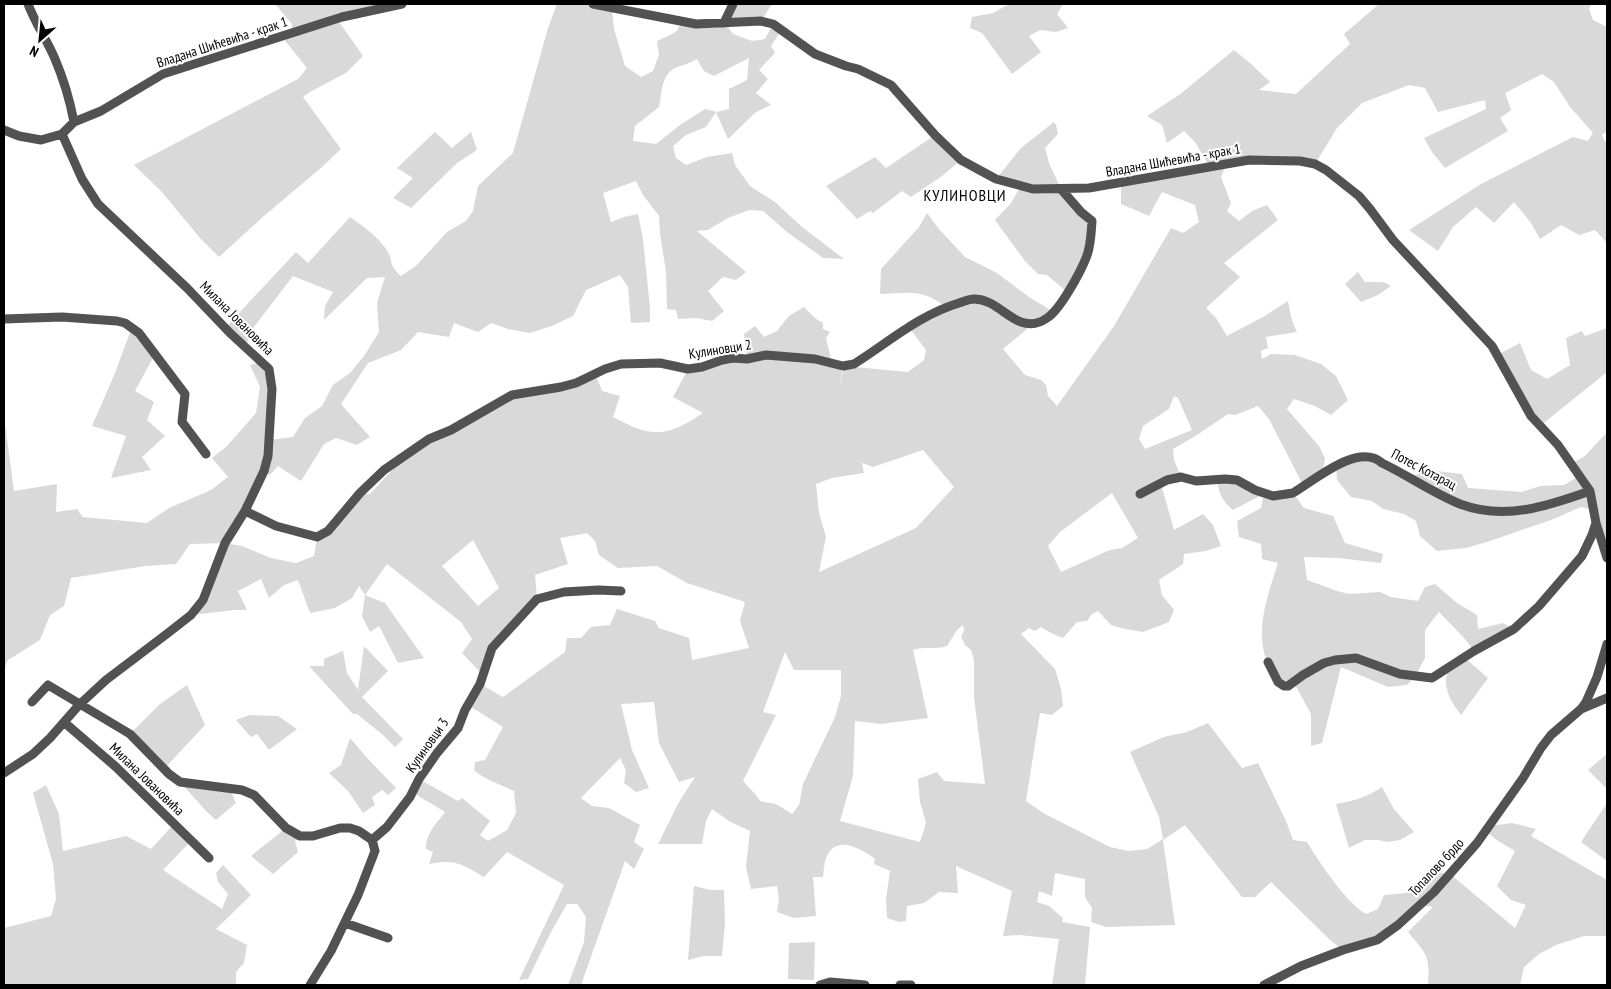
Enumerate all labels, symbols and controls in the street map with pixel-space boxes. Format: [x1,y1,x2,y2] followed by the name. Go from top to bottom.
[154,12,290,72] street label: Владана Шићевића - крак 1
[15,15,65,65] north arrow
[27,42,42,61] text: N
[1104,139,1242,181] street label: Владана Шићевића - крак 1
[924,185,1006,205] district label: КУЛИНОВЦИ
[196,277,278,359] street label: Милана Јовановића
[687,335,753,363] street label: Кулиновци 2
[1388,444,1460,494] street label: Потес Котарац
[402,714,452,776] street label: Кулиновци 3
[106,739,188,819] street label: Милана Јовановића
[1404,834,1468,900] street label: Топалово брдо

